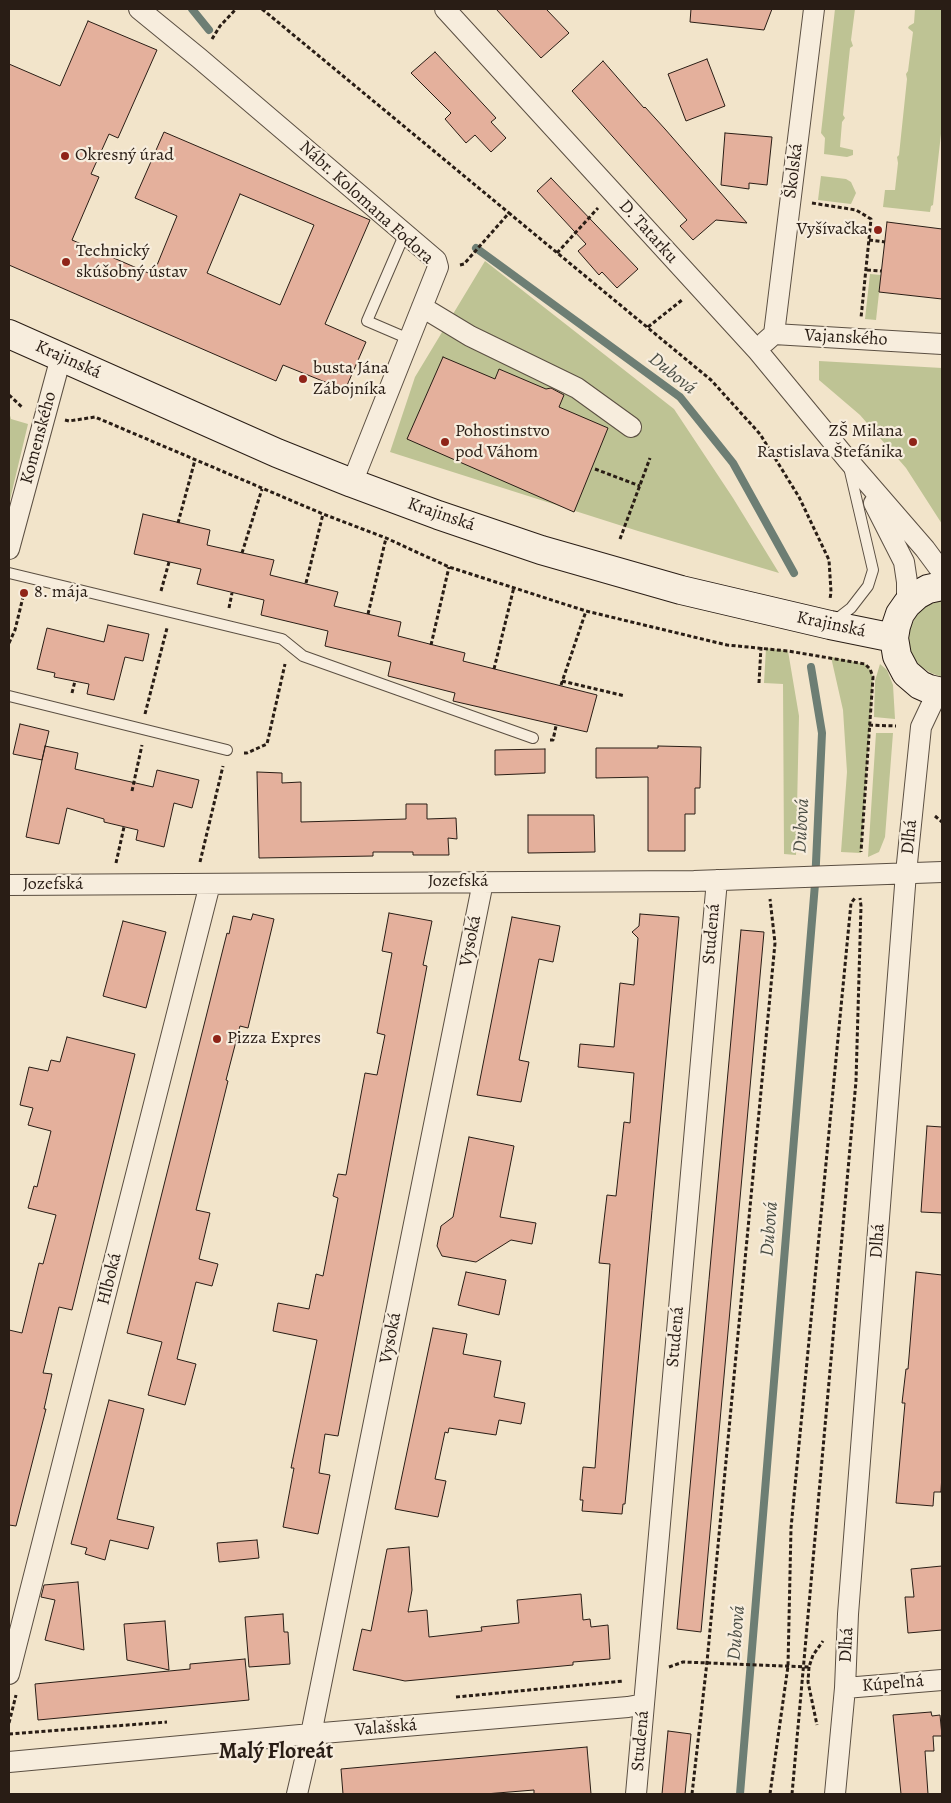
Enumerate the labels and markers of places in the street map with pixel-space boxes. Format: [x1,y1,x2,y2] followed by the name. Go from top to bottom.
[75,145,174,167] place label: Okresný úrad
[59,150,71,162] marker: Okresný úrad
[796,219,868,241] place label: Vyšívačka
[872,224,884,236] marker: Vyšívačka
[76,241,187,284] place label: Technický skúšobný ústav
[60,256,72,268] marker: Technický skúšobný ústav
[313,358,389,400] place label: busta Jána Zábojníka
[297,373,309,385] marker: busta Jána Zábojníka
[455,421,550,464] place label: Pohostinstvo pod Váhom
[757,421,903,464] place label: ZŠ Milana Rastislava Štefánika
[439,436,451,448] marker: Pohostinstvo pod Váhom
[907,436,919,448] marker: ZŠ Milana Rastislava Štefánika
[34,582,88,604] place label: 8. mája
[18,587,30,599] marker: 8. mája
[227,1028,321,1050] place label: Pizza Expres
[211,1033,223,1045] marker: Pizza Expres

